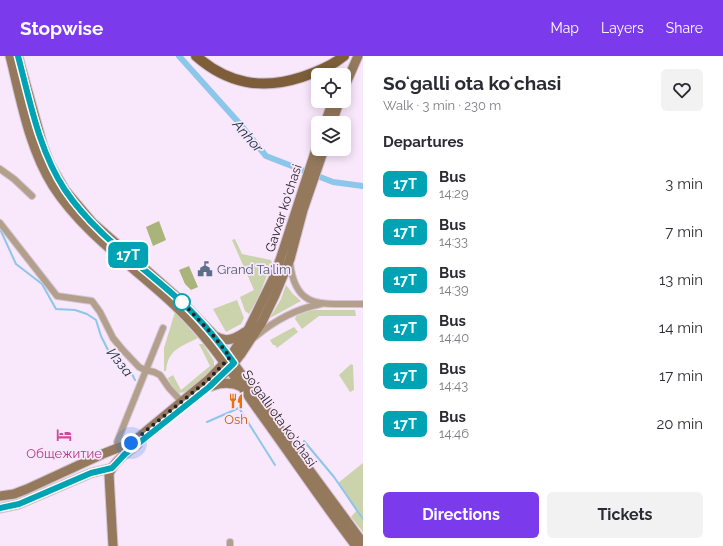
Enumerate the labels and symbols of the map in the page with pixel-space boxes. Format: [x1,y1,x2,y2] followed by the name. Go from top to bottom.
[229,116,267,156] water label: Anhor
[262,162,305,254] street label: Gavxar ko'chasi
[105,242,151,268] line badge: 17T
[196,260,214,278] public building icon: Grand Ta'lim
[217,262,291,277] place label: Grand Ta'lim
[173,293,191,311] unlabelled marker
[104,344,136,380] water label: Изза
[240,367,320,469] street label: So'galli ota ko'chasi
[227,392,245,410] restaurant icon: Osh
[224,412,248,427] place label: Osh
[55,426,73,444] hotel icon: Общежитие
[121,433,141,453] your location
[26,446,102,461] place label: Общежитие

